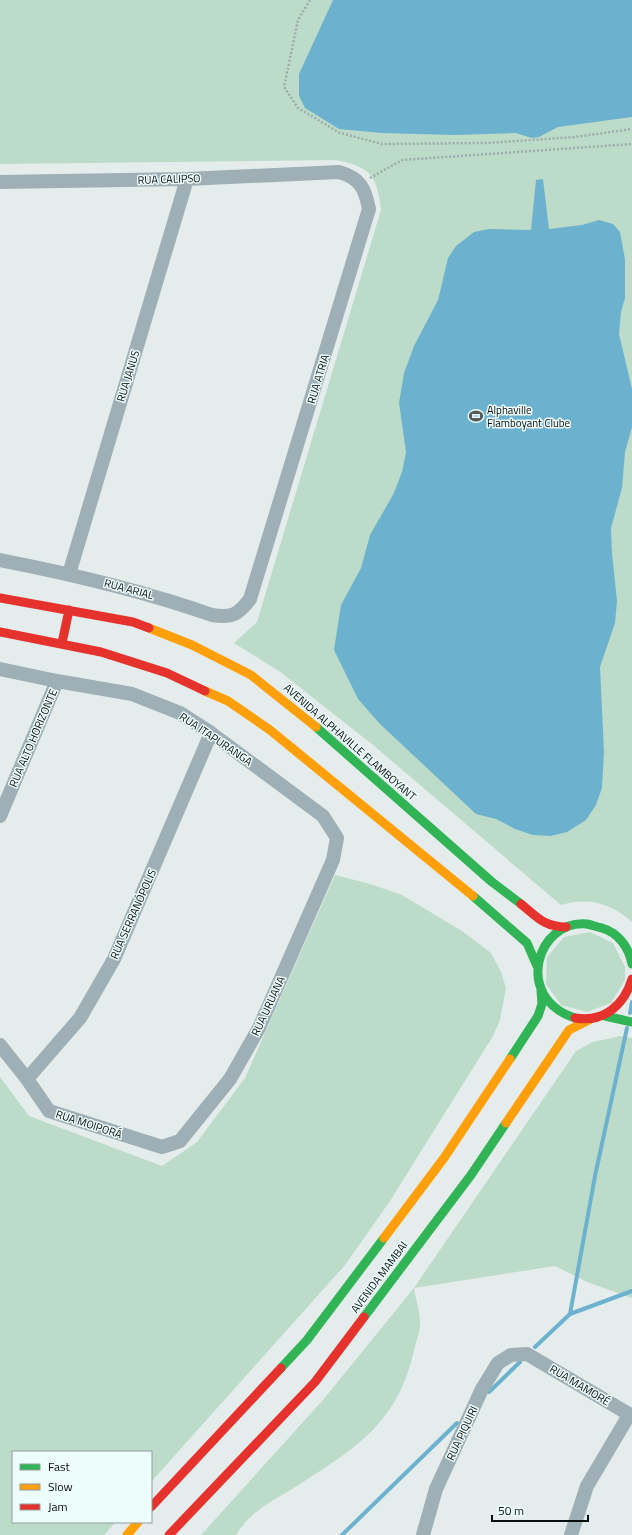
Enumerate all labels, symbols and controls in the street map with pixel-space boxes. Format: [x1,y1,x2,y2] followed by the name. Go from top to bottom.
[137,170,201,188] street label: RUA CALIPSO
[113,348,143,404] street label: RUA JANUS
[303,352,333,406] street label: RUA ATRIA
[487,402,571,431] place label: Alphaville Flamboyant Clube
[468,408,484,424] sports icon: Alphaville Flamboyant Clube
[102,575,156,603] street label: RUA ARIAL
[280,680,420,804] street label: AVENIDA ALPHAVILLE FLAMBOYANT
[5,686,61,790] street label: RUA ALTO HORIZONTE
[176,709,256,770] street label: RUA ITAPURANGA
[106,866,160,962] street label: RUA SERRANÓPOLIS
[247,973,289,1038] street label: RUA URUANA
[54,1106,125,1142] street label: RUA MOIPORÁ
[347,1238,411,1316] street label: AVENIDA MAMBAI
[547,1361,613,1409] street label: RUA MAMORÉ
[442,1403,482,1463] street label: RUA PIQUIRI
[12,1451,152,1523] legend
[48,1457,71,1476] text: Fast
[48,1477,73,1496] text: Slow
[48,1497,68,1516] text: Jam
[492,1497,588,1523] scale bar
[498,1501,524,1520] text: 50 m

